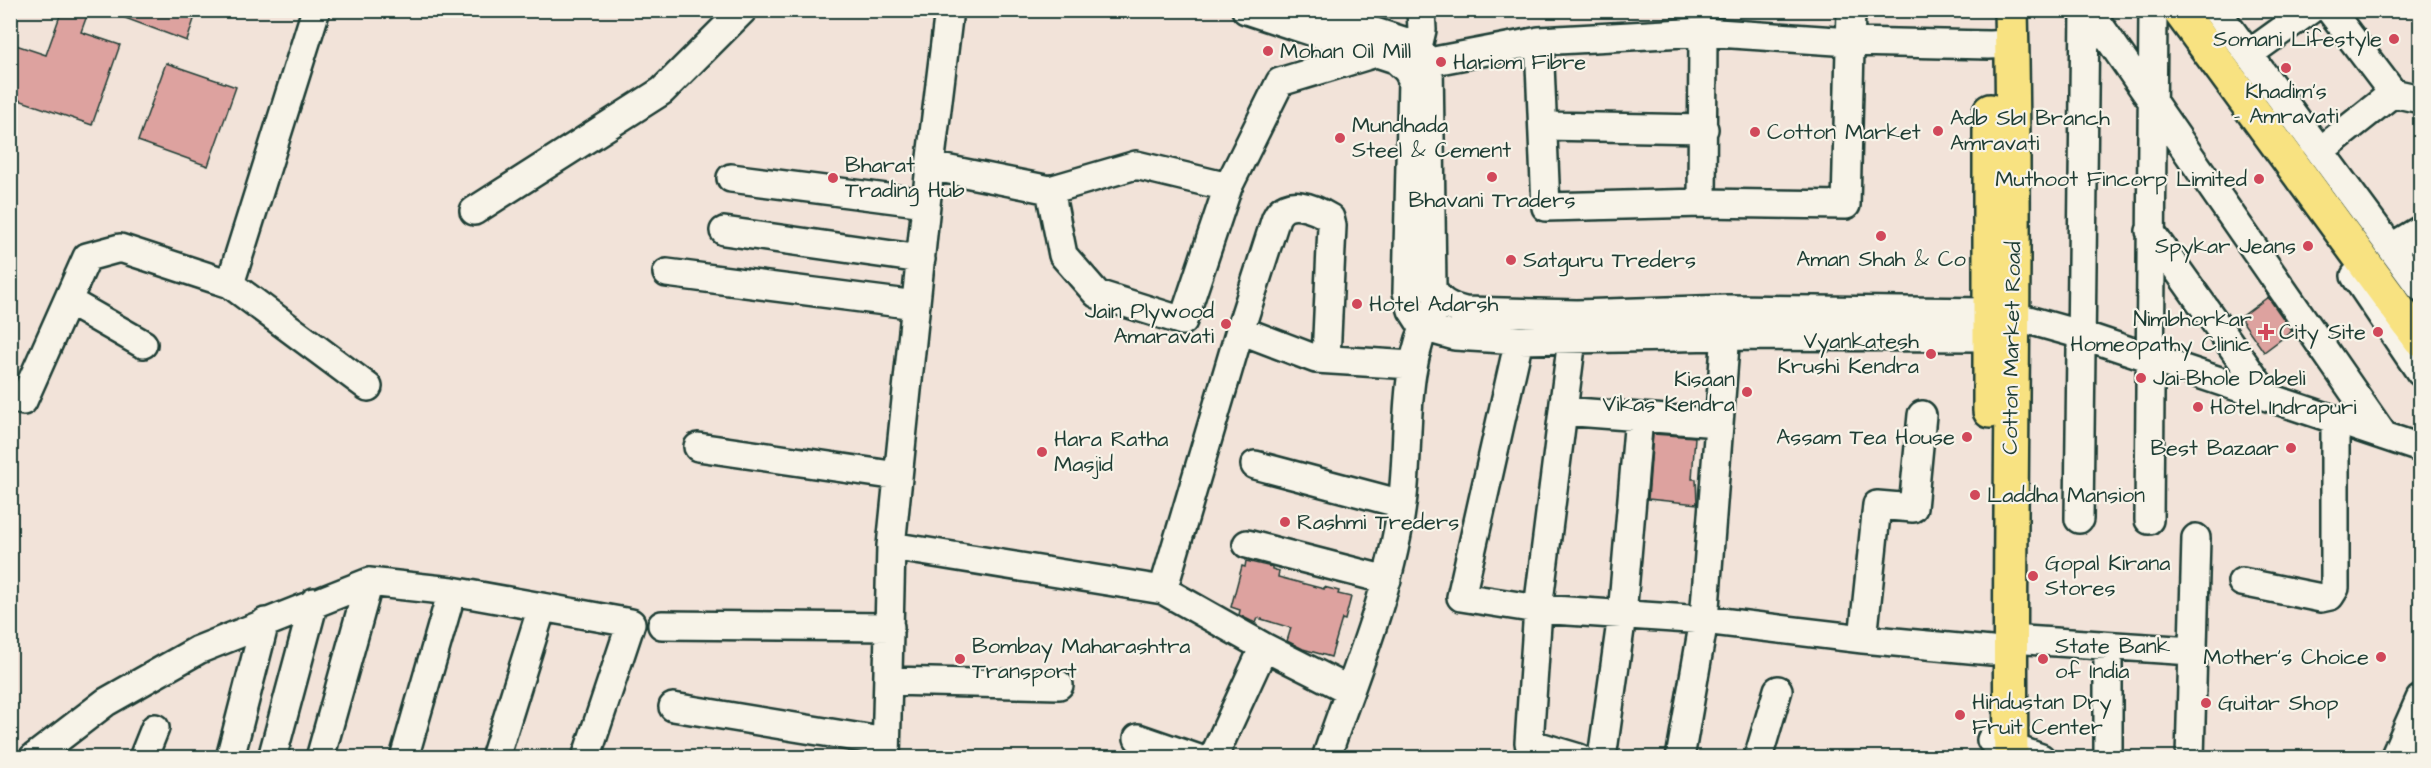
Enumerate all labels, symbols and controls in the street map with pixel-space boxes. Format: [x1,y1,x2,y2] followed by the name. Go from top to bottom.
[2213,24,2382,56] place label: Somani Lifestyle
[2387,32,2401,46] marker: Somani Lifestyle
[1280,36,1411,67] place label: Mohan Oil Mill
[1261,44,1275,58] marker: Mohan Oil Mill
[1453,47,1586,78] place label: Hariom Fibre
[1434,55,1448,69] marker: Hariom Fibre
[2279,61,2293,75] marker: Khadim's - Amravati
[2233,76,2339,132] place label: Khadim's - Amravati
[1950,103,2110,159] place label: Adb SbI Branch Amravati
[1352,110,1511,166] place label: Mundhada Steel & Cement
[1767,117,1921,148] place label: Cotton Market
[1931,124,1945,138] marker: Adb SbI Branch Amravati
[1748,125,1762,139] marker: Cotton Market
[1333,131,1347,145] marker: Mundhada Steel & Cement
[845,150,965,207] place label: Bharat Trading Hub
[1995,164,2247,195] place label: Muthoot Fincorp Limited
[1485,170,1499,184] marker: Bhavani Traders
[826,171,840,185] marker: Bharat Trading Hub
[2252,172,2266,186] marker: Muthoot Fincorp Limited
[1409,185,1575,216] place label: Bhavani Traders
[1874,229,1888,243] marker: Aman Shah & Co
[2155,231,2296,263] place label: Spykar Jeans
[2301,239,2315,253] marker: Spykar Jeans
[1995,241,2029,455] street label: Cotton Market Road
[1796,244,1966,275] place label: Aman Shah & Co
[1523,245,1696,277] place label: Satguru Treders
[1504,253,1518,267] marker: Satguru Treders
[1369,289,1499,320] place label: Hotel Adarsh
[1085,296,1214,352] place label: Jain Plywood Amaravati
[1350,297,1364,311] marker: Hotel Adarsh
[2070,304,2252,361] place label: Nimbhorkar Homeopathy Clinic
[1219,317,1233,331] marker: Jain Plywood Amaravati
[2279,317,2366,349] place label: City Site
[2257,323,2275,341] marker: Nimbhorkar Homeopathy Clinic
[2371,325,2385,339] marker: City Site
[1777,326,1919,382] place label: Vyankatesh Krushi Kendra
[1924,347,1938,361] marker: Vyankatesh Krushi Kendra
[2153,363,2306,394] place label: Jai-Bhole Dabeli
[1602,364,1735,420] place label: Kisaan Vikas Kendra
[2134,371,2148,385] marker: Jai-Bhole Dabeli
[1740,385,1754,399] marker: Kisaan Vikas Kendra
[2210,392,2357,423] place label: Hotel Indrapuri
[2191,400,2205,414] marker: Hotel Indrapuri
[1776,422,1955,453] place label: Assam Tea House
[1054,424,1169,480] place label: Hara Ratha Masjid
[1960,430,1974,444] marker: Assam Tea House
[2150,433,2279,464] place label: Best Bazaar
[2284,441,2298,455] marker: Best Bazaar
[1035,445,1049,459] marker: Hara Ratha Masjid
[1987,480,2145,511] place label: Laddha Mansion
[1968,488,1982,502] marker: Laddha Mansion
[1297,507,1459,538] place label: Rashmi Treders
[1278,515,1292,529] marker: Rashmi Treders
[2045,548,2171,604] place label: Gopal Kirana Stores
[2026,569,2040,583] marker: Gopal Kirana Stores
[972,631,1191,687] place label: Bombay Maharashtra Transport
[2055,631,2171,687] place label: State Bank of India
[2203,642,2369,673] place label: Mother's Choice
[2374,650,2388,664] marker: Mother's Choice
[953,652,967,666] marker: Bombay Maharashtra Transport
[2036,652,2050,666] marker: State Bank of India
[1972,687,2112,743] place label: Hindustan Dry Fruit Center
[2218,688,2338,719] place label: Guitar Shop
[2199,696,2213,710] marker: Guitar Shop
[1953,708,1967,722] marker: Hindustan Dry Fruit Center

